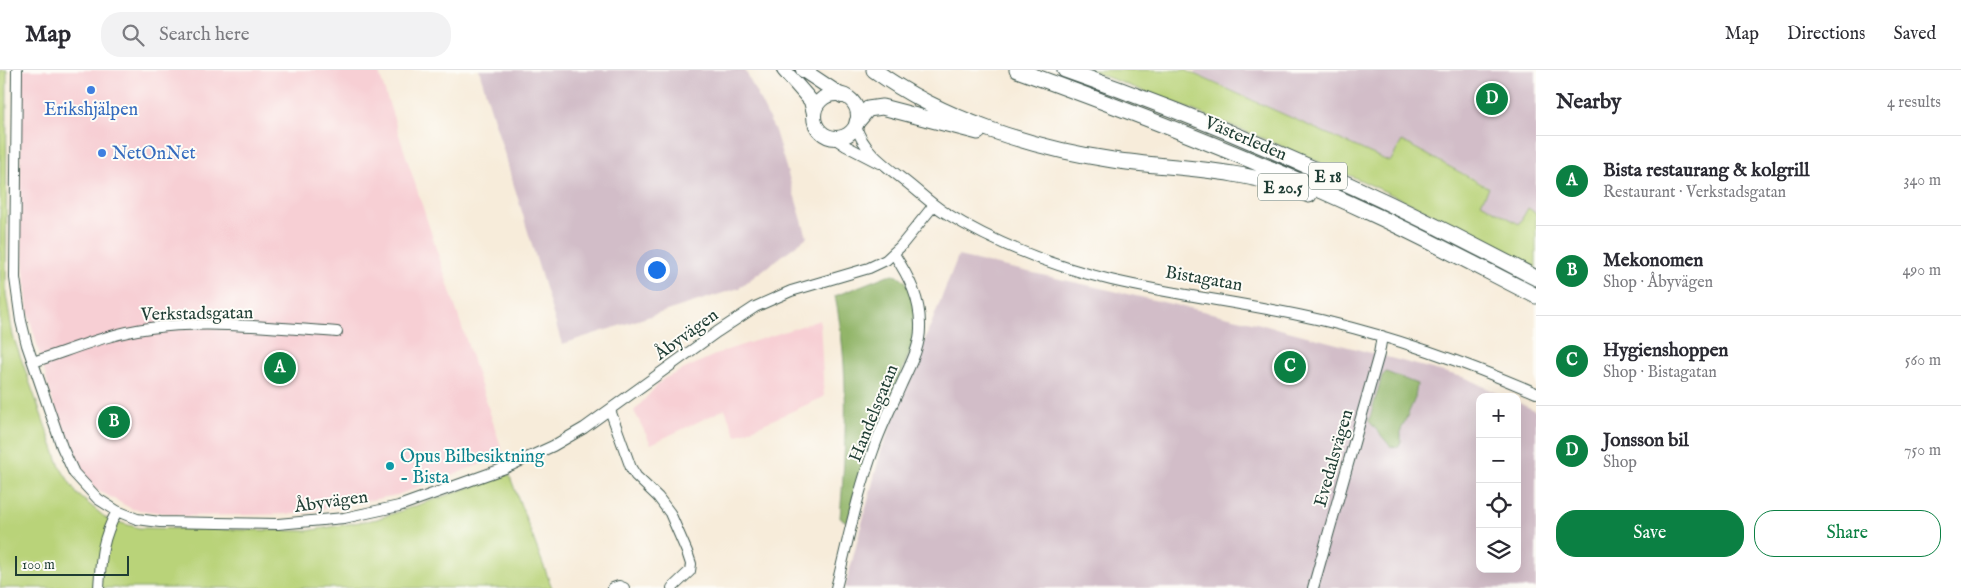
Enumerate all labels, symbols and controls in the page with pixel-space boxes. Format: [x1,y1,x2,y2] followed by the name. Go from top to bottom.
[101,12,451,57] search box
[25,19,71,50] text: Map
[119,21,147,49] icon: search
[159,23,250,47] text: Search here
[1725,23,1759,46] text: Map
[1787,23,1865,46] text: Directions
[1893,23,1936,46] text: Saved
[1476,80,1508,118] pin: D
[85,84,97,96] marker: Erikshjälpen
[1556,89,1621,116] text: Nearby
[1887,93,1941,113] text: 4 results
[44,99,138,122] place label: Erikshjälpen
[1200,111,1291,167] street label: Västerleden
[112,143,196,166] place label: NetOnNet
[96,147,108,159] marker: NetOnNet
[1603,159,1810,183] text: Bista restaurang & kolgrill
[1309,162,1347,190] road number: E 18
[1567,171,1577,191] text: A
[1903,171,1941,191] text: 340 m
[1258,174,1308,200] road number: E 20.5
[1603,183,1786,203] text: Restaurant · Verkstadsgatan
[1603,249,1703,273] text: Mekonomen
[644,257,670,283] your location
[1163,261,1245,298] street label: Bistagatan
[1567,261,1577,281] text: B
[1902,261,1941,281] text: 490 m
[1603,273,1713,293] text: Shop · Åbyvägen
[140,302,254,327] street label: Verkstadsgatan
[648,302,724,367] street label: Åbyvägen
[1603,339,1729,363] text: Hygienshoppen
[1274,348,1306,386] pin: C
[264,349,296,387] pin: A
[1566,351,1578,371] text: C
[1905,351,1941,371] text: 560 m
[844,361,905,466] street label: Handelsgatan
[1603,363,1717,383] text: Shop · Bistagatan
[1476,393,1521,573] map controls
[1476,393,1521,438] button: +
[98,403,130,441] pin: B
[1310,407,1359,510] street label: Evedalsvägen
[1603,429,1689,453] text: Jonsson bil
[1476,438,1521,483] button: −
[1566,441,1578,461] text: D
[1904,441,1941,461] text: 750 m
[400,446,545,490] place label: Opus Bilbesiktning - Bista
[1603,453,1637,473] text: Shop
[384,460,396,472] marker: Opus Bilbesiktning - Bista
[1476,483,1521,528] button: locate
[292,484,370,519] street label: Åbyvägen
[1556,510,1744,557] button: Save
[1754,510,1941,557] button: Share
[1476,528,1521,573] button: layers
[15,553,129,576] scale bar
[22,556,55,574] text: 100 m

